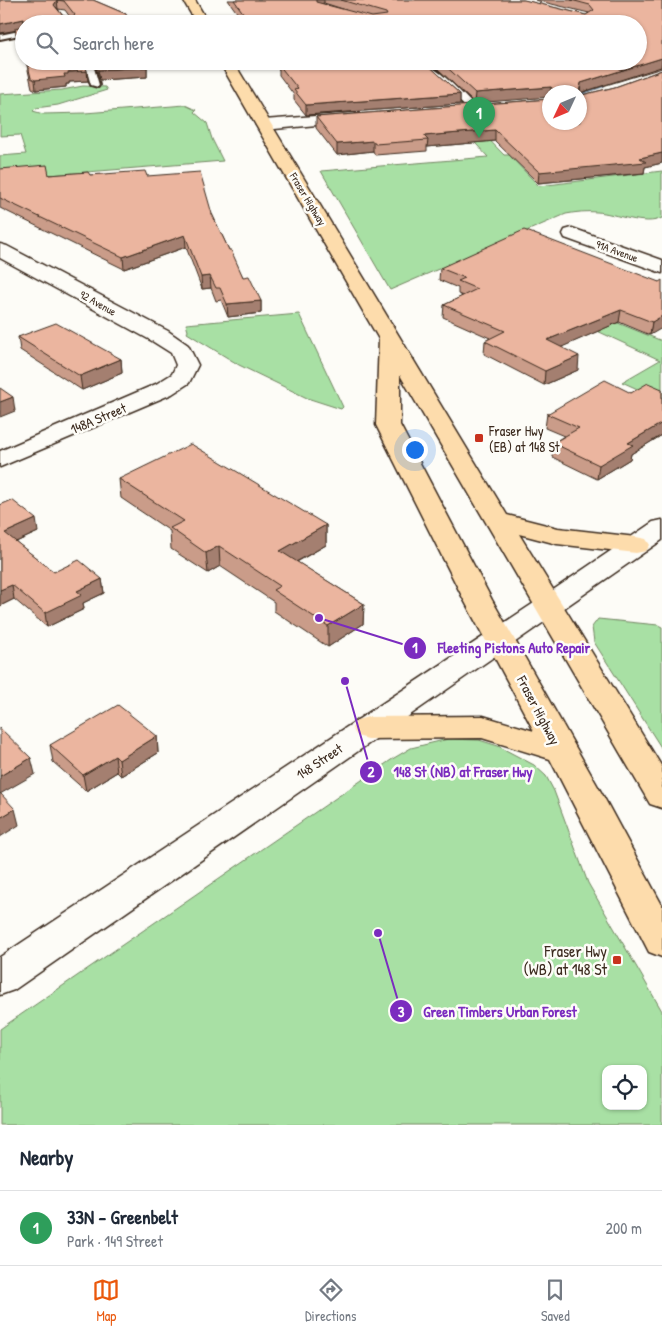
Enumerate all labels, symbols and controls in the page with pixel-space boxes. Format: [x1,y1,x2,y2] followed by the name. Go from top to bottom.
[15,15,647,70] search box
[33,29,61,57] icon: search
[73,30,154,56] text: Search here
[542,85,587,130] north arrow
[463,97,495,138] pin: 1
[286,169,329,228] street label: Fraser Highway
[594,237,641,265] street label: 91A Avenue
[77,287,119,319] street label: 92 Avenue
[67,398,129,438] street label: 148A Street
[488,421,560,456] place label: Fraser Hwy (EB) at 148 St
[473,432,485,444] marker: Fraser Hwy (EB) at 148 St
[402,437,428,463] your location
[402,633,600,663] callout: Fleeting Pistons Auto Repair
[412,637,418,658] text: 1
[437,637,591,659] text: Fleeting Pistons Auto Repair
[512,671,565,748] street label: Fraser Highway
[292,738,346,783] street label: 148 Street
[358,757,542,787] callout: 148 St (NB) at Fraser Hwy
[367,761,375,782] text: 2
[393,761,533,783] text: 148 St (NB) at Fraser Hwy
[523,940,607,980] place label: Fraser Hwy (WB) at 148 St
[611,954,623,966] marker: Fraser Hwy (WB) at 148 St
[389,996,587,1026] callout: Green Timbers Urban Forest
[398,1001,405,1022] text: 3
[423,1001,578,1022] text: Green Timbers Urban Forest
[602,1065,647,1110] map controls
[602,1065,647,1110] button: locate
[20,1143,73,1172] text: Nearby
[67,1204,178,1230] text: 33N - Greenbelt
[33,1217,39,1239] text: 1
[606,1217,642,1239] text: 200 m
[67,1230,163,1252] text: Park · 149 Street
[92,1276,120,1325] tab: Map
[305,1276,356,1325] tab: Directions
[541,1276,570,1325] tab: Saved

